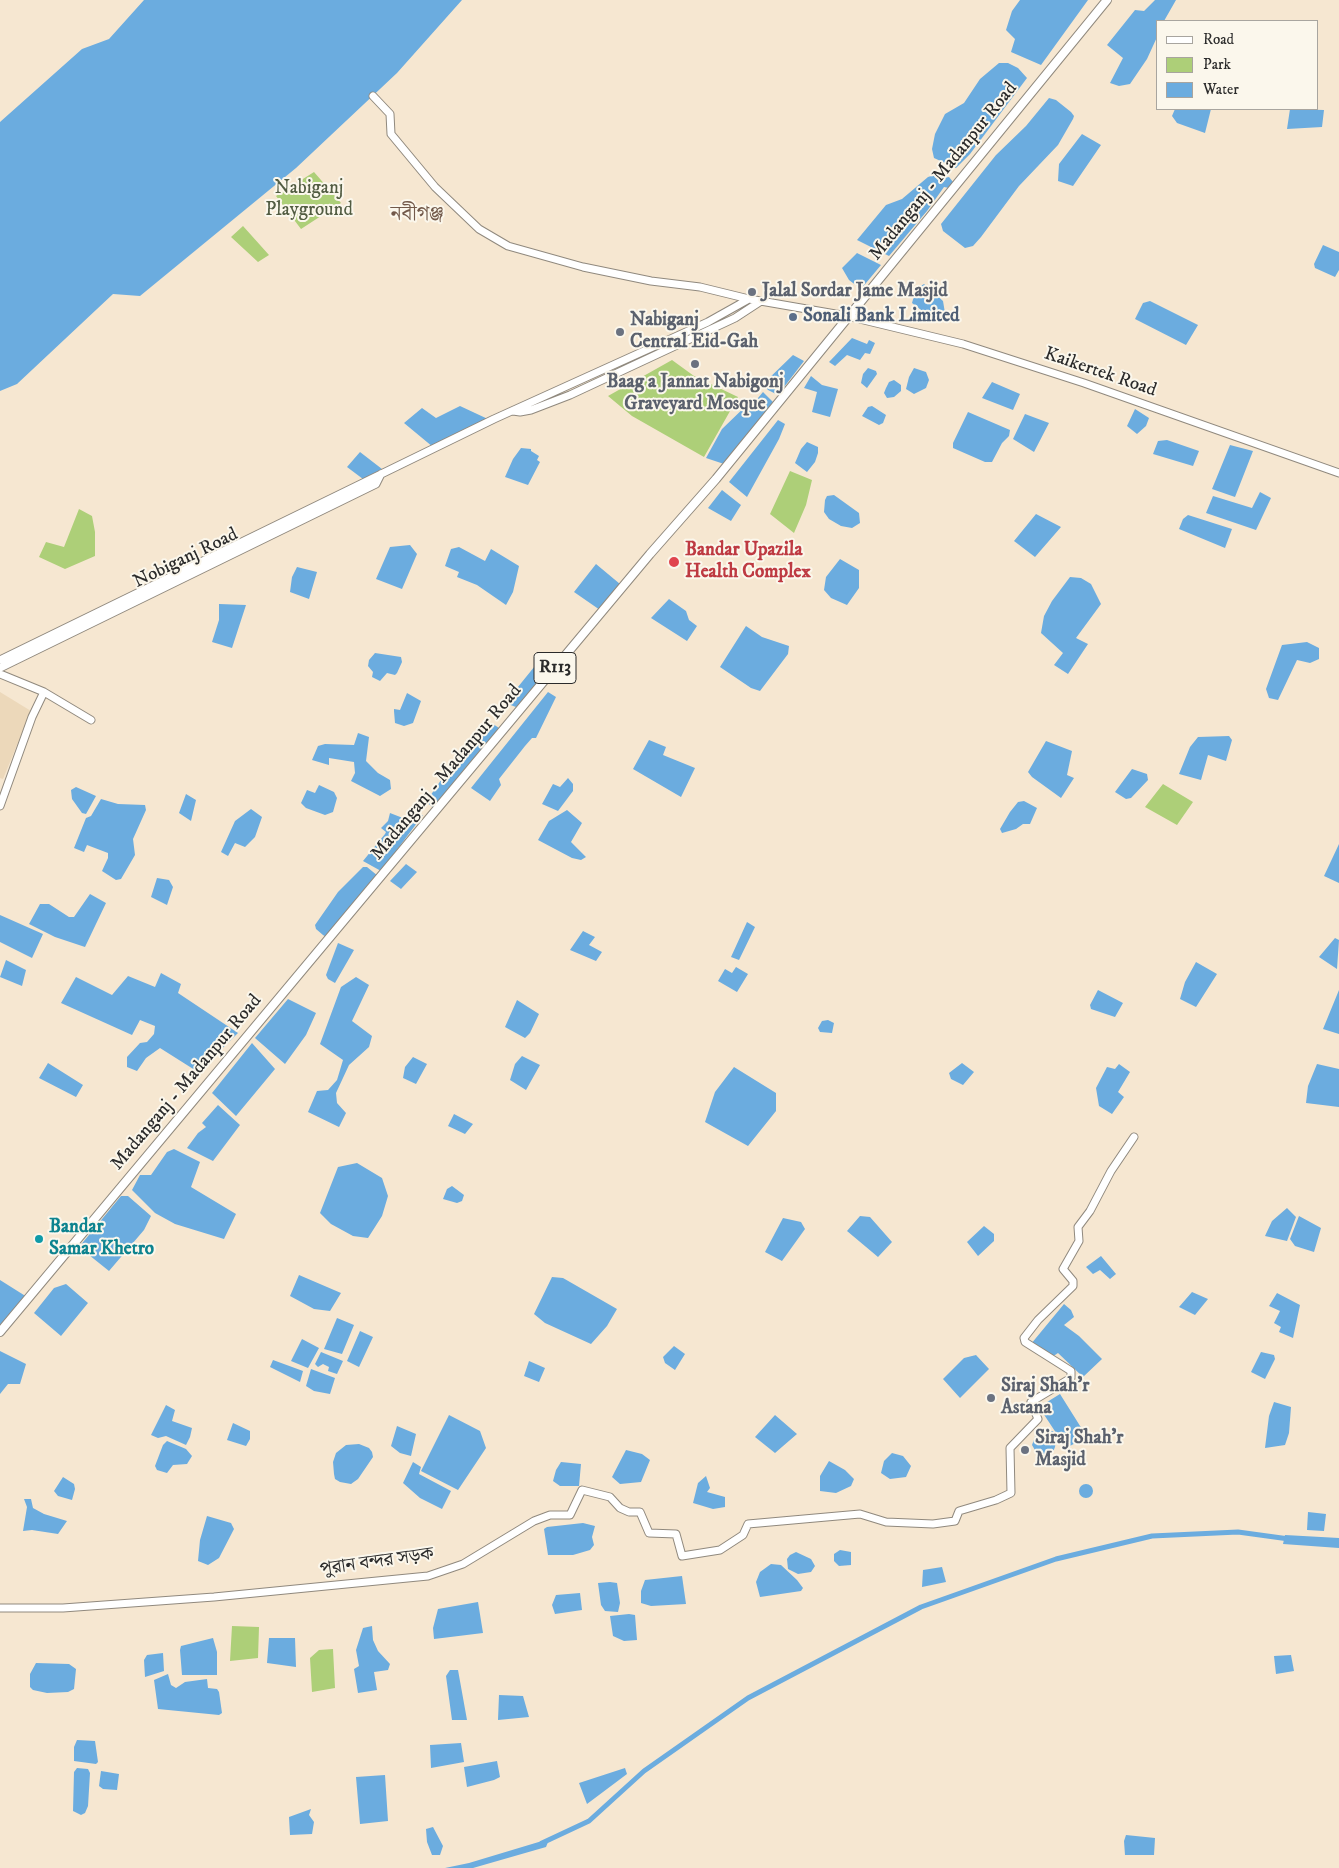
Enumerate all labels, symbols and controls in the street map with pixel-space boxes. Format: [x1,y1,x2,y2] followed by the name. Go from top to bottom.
[1156,20,1319,110] legend
[1203,30,1234,49] text: Road
[1203,55,1231,74] text: Park
[865,78,1023,266] street label: Madanganj - Madanpur Road
[1203,80,1239,99] text: Water
[265,178,353,222] park label: Nabiganj Playground
[390,203,444,229] district label: নবীগঞ্জ
[762,281,948,303] place label: Jalal Sordar Jame Masjid
[746,286,758,298] marker: Jalal Sordar Jame Masjid
[803,306,960,328] place label: Sonali Bank Limited
[630,310,758,354] place label: Nabiganj Central Eid-Gah
[787,311,799,323] marker: Sonali Bank Limited
[614,326,626,338] marker: Nabiganj Central Eid-Gah
[1041,343,1159,403] street label: Kaikertek Road
[689,358,701,370] marker: Baag a Jannat Nabigonj Graveyard Mosque
[607,372,783,416] place label: Baag a Jannat Nabigonj Graveyard Mosque
[130,524,242,594] street label: Nobiganj Road
[685,540,811,584] place label: Bandar Upazila Health Complex
[667,555,681,569] marker: Bandar Upazila Health Complex
[534,652,576,684] road number: R113
[367,680,527,866] street label: Madanganj - Madanpur Road
[107,990,267,1176] street label: Madanganj - Madanpur Road
[49,1217,154,1261] place label: Bandar Samar Khetro
[33,1233,45,1245] marker: Bandar Samar Khetro
[1001,1376,1089,1420] place label: Siraj Shah'r Astana
[985,1392,997,1404] marker: Siraj Shah'r Astana
[1035,1428,1123,1472] place label: Siraj Shah'r Masjid
[1019,1444,1031,1456] marker: Siraj Shah'r Masjid
[319,1544,435,1582] street label: পুরান বন্দর সড়ক

